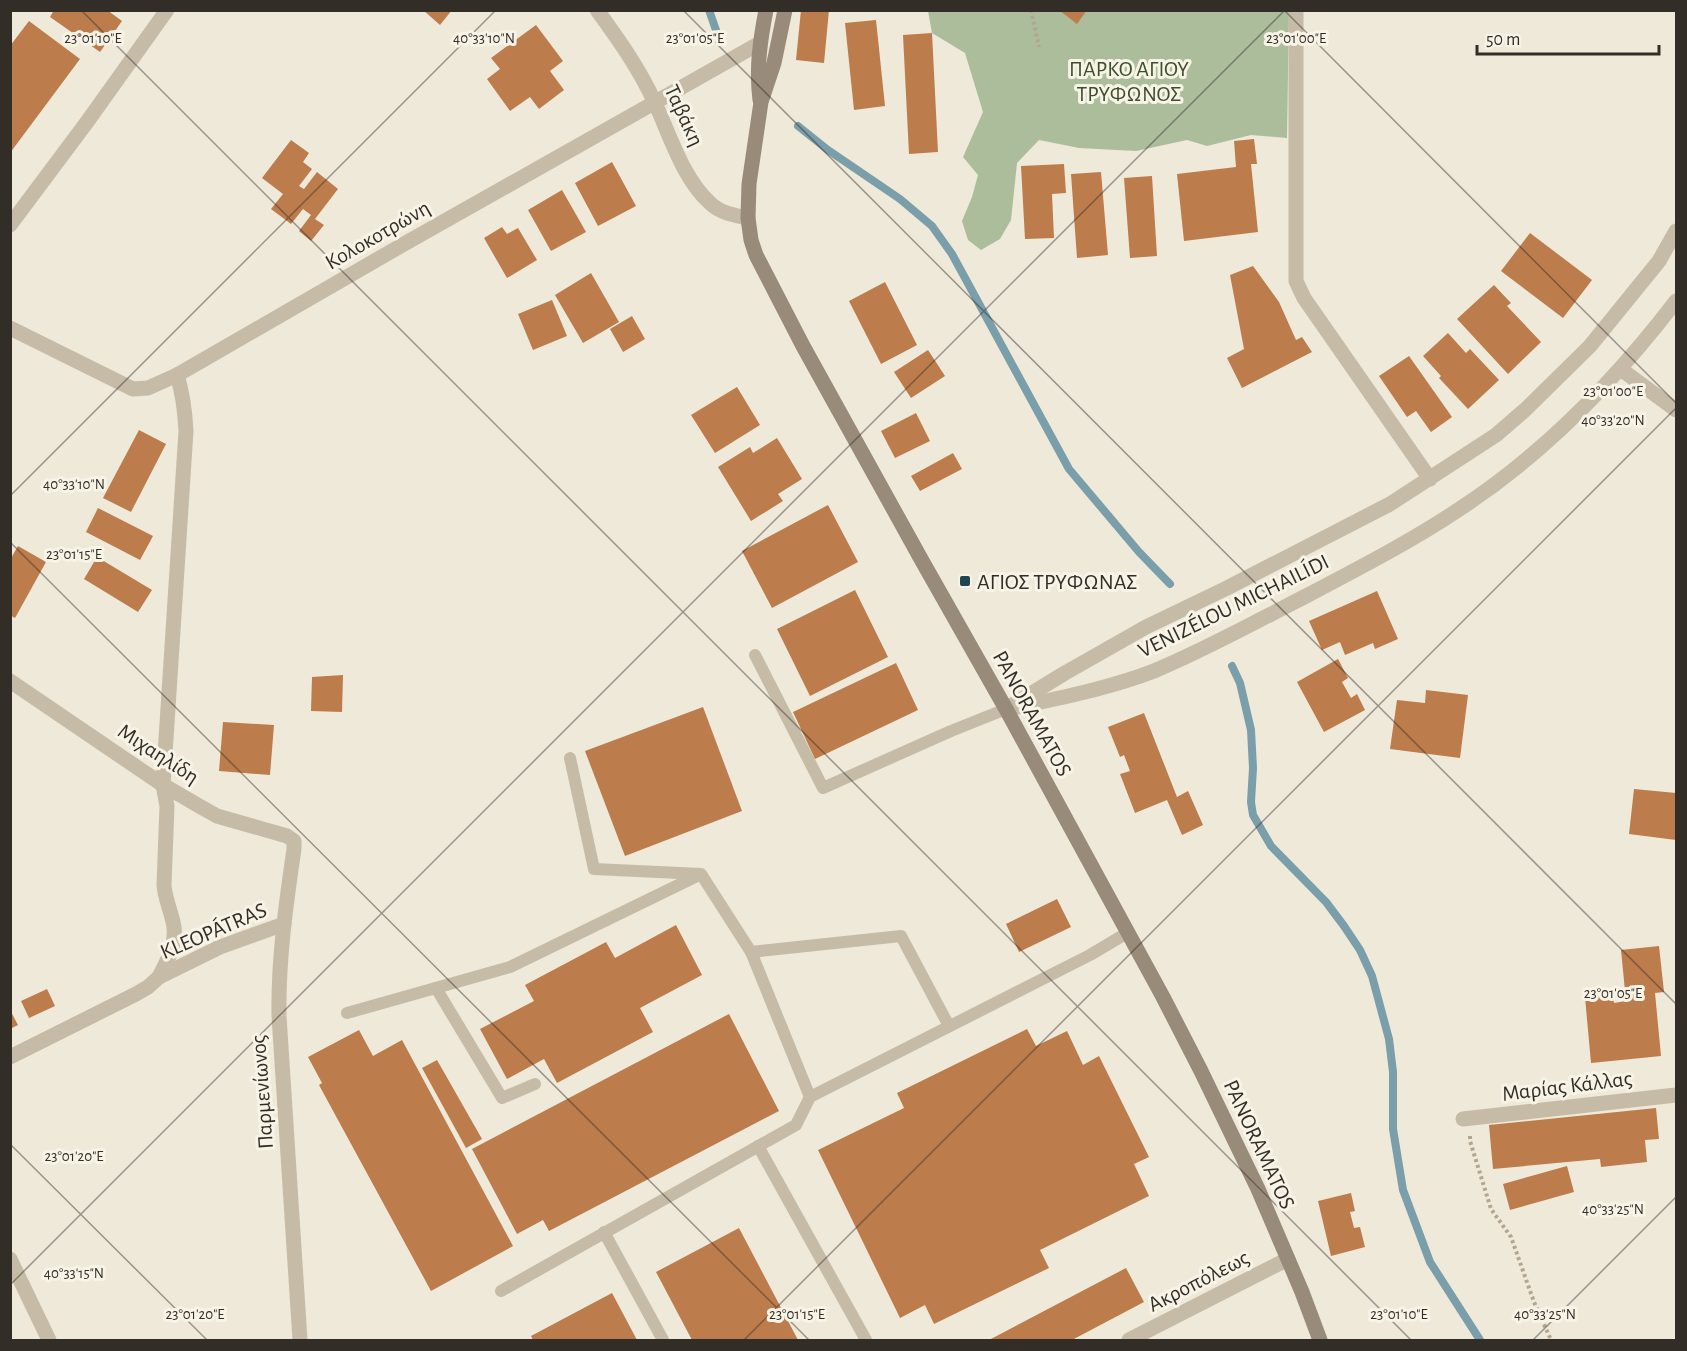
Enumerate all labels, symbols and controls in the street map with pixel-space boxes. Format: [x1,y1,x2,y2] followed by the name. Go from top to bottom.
[1477,18,1658,56] scale bar
[64,31,122,46] text: 23°01'10"E
[453,31,515,46] text: 40°33'10"N
[666,31,724,46] text: 23°01'05"E
[1266,31,1326,46] text: 23°01'00"E
[1486,31,1520,49] text: 50 m
[1069,58,1189,105] park label: ΠΑΡΚΟ ΑΓΙΟΥ ΤΡΥΦΩΝΟΣ
[660,81,708,149] street label: Ταβάκη
[321,196,434,274] street label: Κολοκοτρώνη
[1583,384,1643,399] text: 23°01'00"E
[1581,413,1645,428] text: 40°33'20"N
[43,477,105,492] text: 40°33'10"N
[46,547,102,562] text: 23°01'15"E
[1134,549,1332,662] street label: VENIZÉLOU MICHAILÍDI
[977,571,1138,593] place label: ΑΓΙΟΣ ΤΡΥΦΩΝΑΣ
[958,574,972,588] marker: ΑΓΙΟΣ ΤΡΥΦΩΝΑΣ
[989,647,1076,780] street label: PANORAMATOS
[114,720,203,788] street label: Μιχαηλίδη
[157,898,270,963] street label: KLEOPÁTRAS
[1584,986,1642,1001] text: 23°01'05"E
[247,1034,277,1150] street label: Παρμενίωνος
[1501,1067,1633,1105] street label: Μαρίας Κάλλας
[1220,1076,1299,1212] street label: PANORAMATOS
[44,1149,104,1164] text: 23°01'20"E
[1582,1202,1644,1217] text: 40°33'25"N
[1144,1246,1253,1316] street label: Ακροπόλεως
[44,1266,104,1281] text: 40°33'15"N
[165,1307,225,1322] text: 23°01'20"E
[769,1307,825,1322] text: 23°01'15"E
[1370,1307,1428,1322] text: 23°01'10"E
[1514,1307,1576,1322] text: 40°33'25"N

